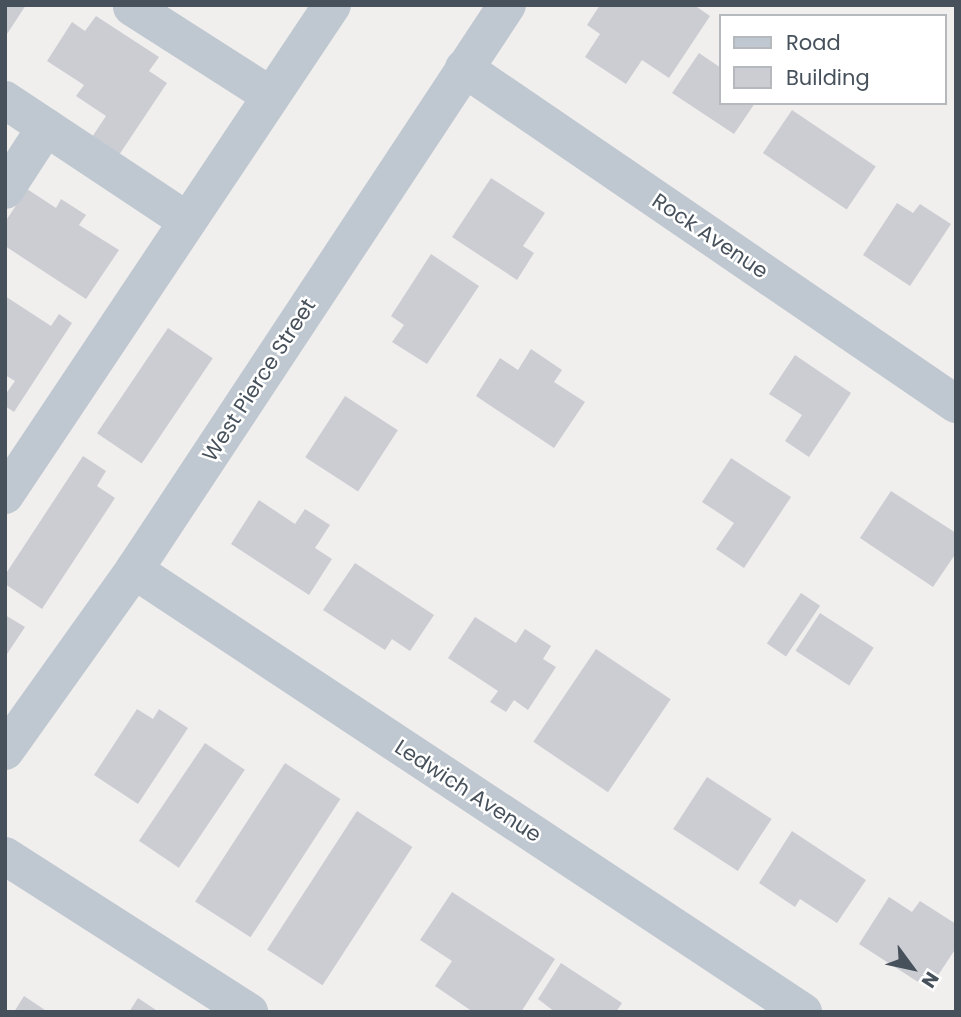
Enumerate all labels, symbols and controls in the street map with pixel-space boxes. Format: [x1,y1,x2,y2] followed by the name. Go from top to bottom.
[720,14,947,105] legend
[786,28,841,57] text: Road
[786,63,870,92] text: Building
[647,188,773,284] street label: Rock Avenue
[197,294,321,466] street label: West Pierce Street
[390,734,546,848] street label: Ledwich Avenue
[877,933,947,1003] north arrow
[915,966,945,993] text: N

